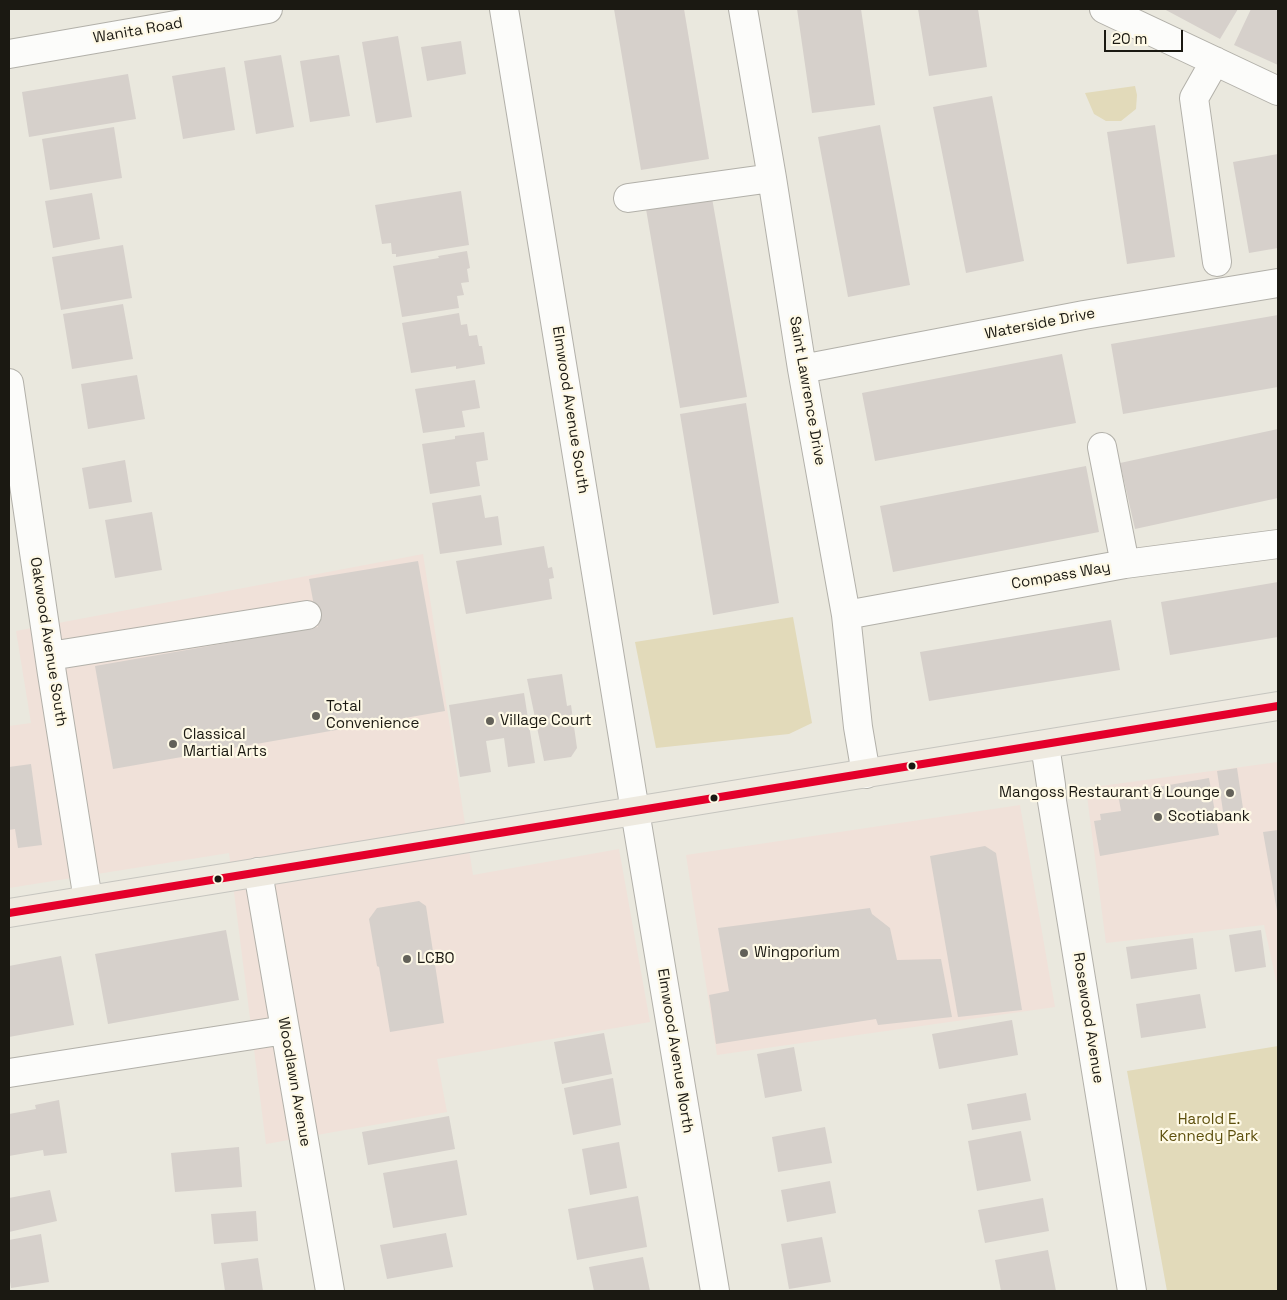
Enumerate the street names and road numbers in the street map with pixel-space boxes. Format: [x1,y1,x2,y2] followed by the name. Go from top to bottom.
[92,14,184,48] street label: Wanita Road
[983,304,1097,344] street label: Waterside Drive
[785,315,829,467] street label: Saint Lawrence Drive
[548,325,592,495] street label: Elmwood Avenue South
[26,556,70,728] street label: Oakwood Avenue South
[1010,558,1112,594] street label: Compass Way
[1069,951,1107,1085] street label: Rosewood Avenue
[653,967,697,1135] street label: Elmwood Avenue North
[274,1016,314,1148] street label: Woodlawn Avenue

